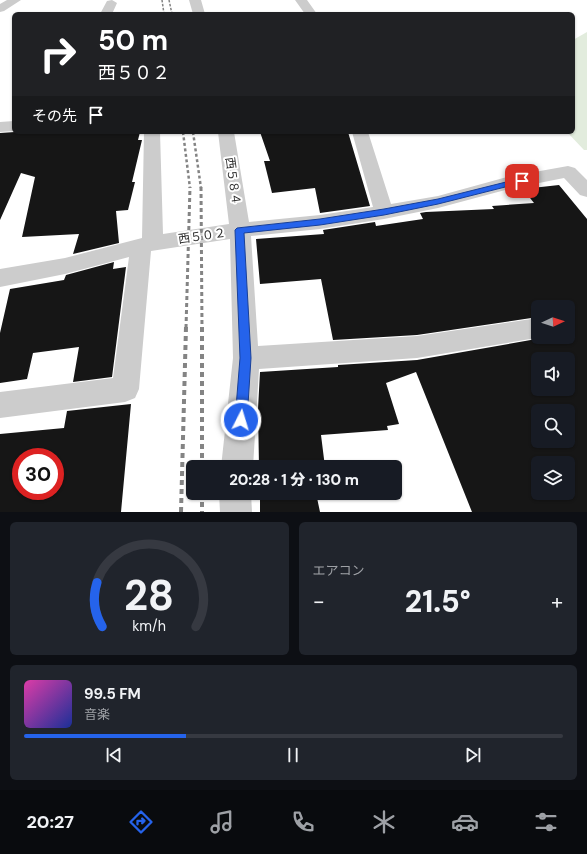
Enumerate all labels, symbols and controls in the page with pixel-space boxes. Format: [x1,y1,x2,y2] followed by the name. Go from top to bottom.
[98,22,168,59] text: 50 m
[32,28,84,80] icon: right
[98,61,170,85] text: 西５０２
[85,104,107,126] icon: arrive
[32,106,77,126] text: その先
[222,156,244,206] street label: 西５８４
[505,164,539,198] pin
[511,170,533,192] icon: arrive
[177,225,227,247] street label: 西５０２
[531,300,575,344] north arrow
[531,300,575,500] map controls
[531,352,575,396] button: sound
[220,399,262,441] position arrow
[531,404,575,448] button: search
[12,448,64,500] speed limit sign: 30
[531,456,575,500] button: layers
[229,470,359,490] text: 20:28 · 1 分 · 130 m
[313,562,365,579] text: エアコン
[124,568,174,622] text: 28
[405,582,471,621] text: 21.5°
[313,587,325,616] text: −
[551,587,563,616] text: +
[132,616,166,634] text: km/h
[84,684,141,704] text: 99.5 FM
[84,706,110,723] text: 音楽
[103,744,125,766] icon: previous
[282,744,304,766] icon: pause
[462,744,484,766] icon: next
[127,808,155,836] icon: directions
[208,808,236,836] icon: music
[289,808,317,836] icon: phone
[370,808,398,836] icon: climate
[451,808,479,836] icon: car
[532,808,560,836] icon: filters
[27,810,74,834] text: 20:27

